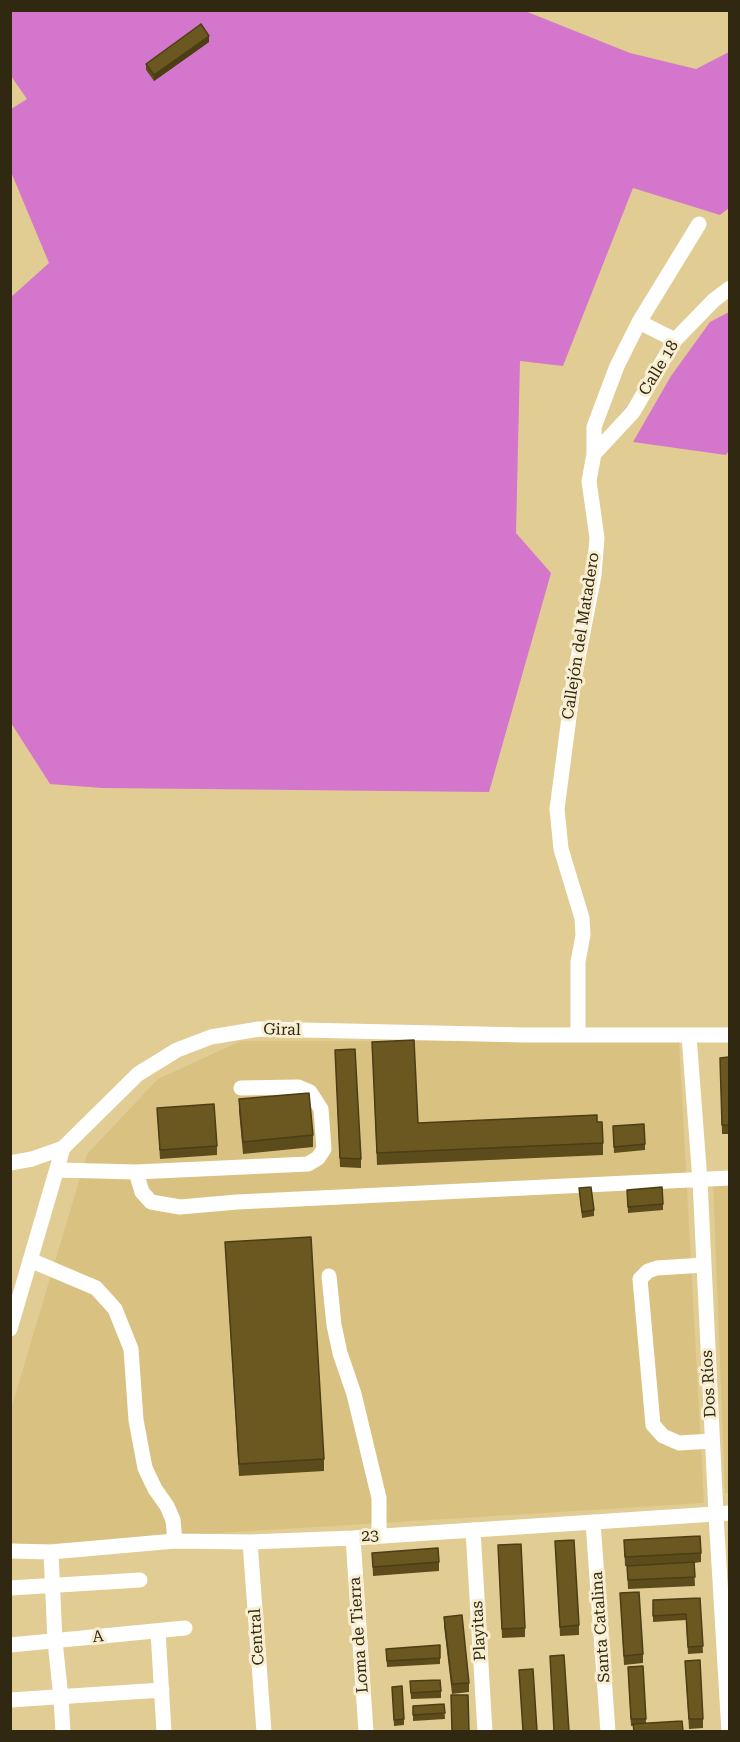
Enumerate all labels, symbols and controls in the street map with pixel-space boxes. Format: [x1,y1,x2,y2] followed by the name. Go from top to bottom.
[635,337,683,399] street label: Calle 18
[558,551,604,721] street label: Callejón del Matadero
[263,1020,301,1040] street label: Giral
[698,1350,720,1418] street label: Dos Ríos
[360,1526,380,1546] street label: 23
[588,1571,614,1683] street label: Santa Catalina
[345,1576,373,1694] street label: Loma de Tierra
[468,1600,490,1662] street label: Playitas
[245,1608,269,1666] street label: Central
[91,1627,105,1647] street label: A

